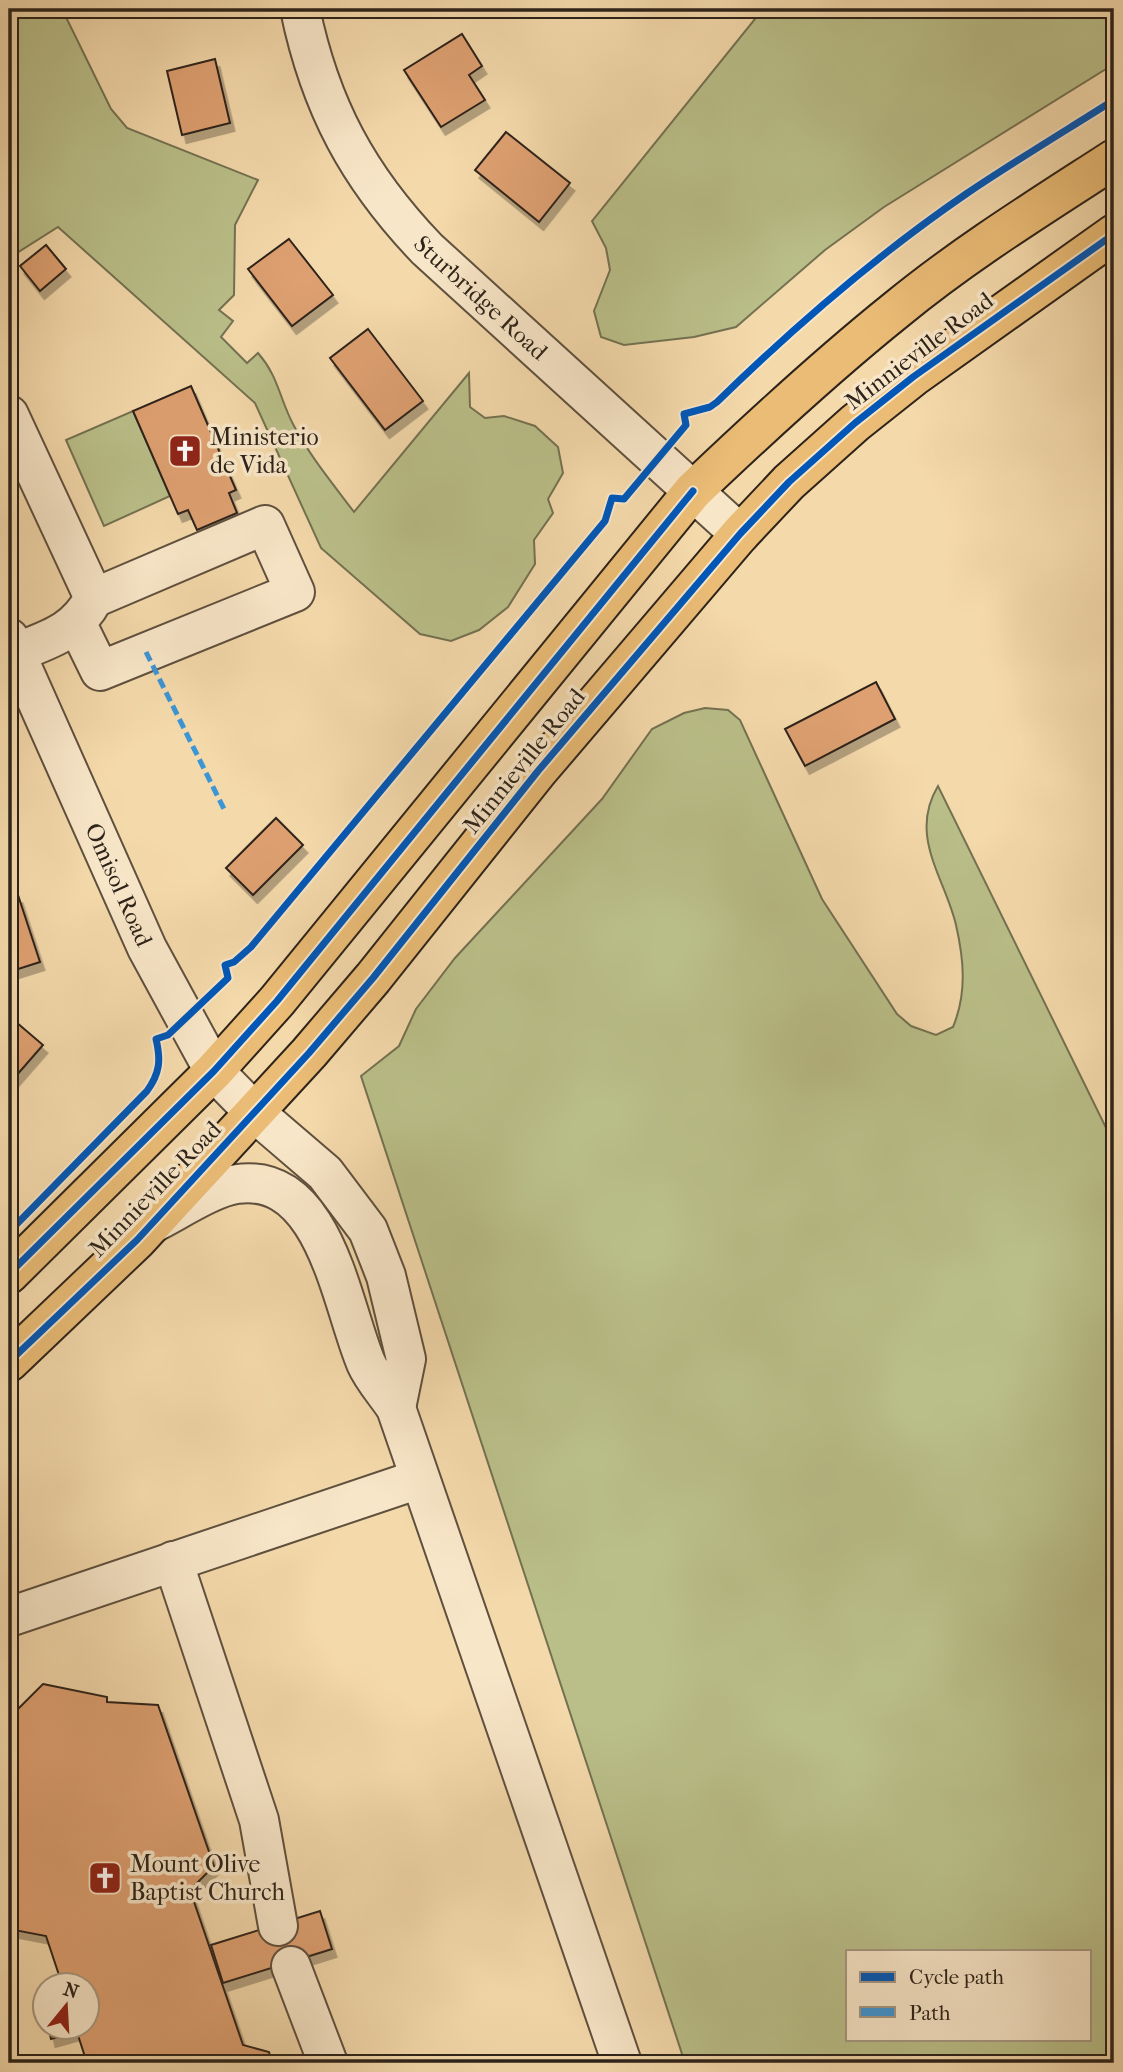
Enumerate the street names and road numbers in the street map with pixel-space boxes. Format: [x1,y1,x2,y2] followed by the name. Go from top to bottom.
[408,230,554,366] street label: Sturbridge Road
[839,286,999,416] street label: Minnieville Road
[457,682,592,839] street label: Minnieville Road
[79,819,159,952] street label: Omisol Road
[83,1115,228,1263] street label: Minnieville Road

